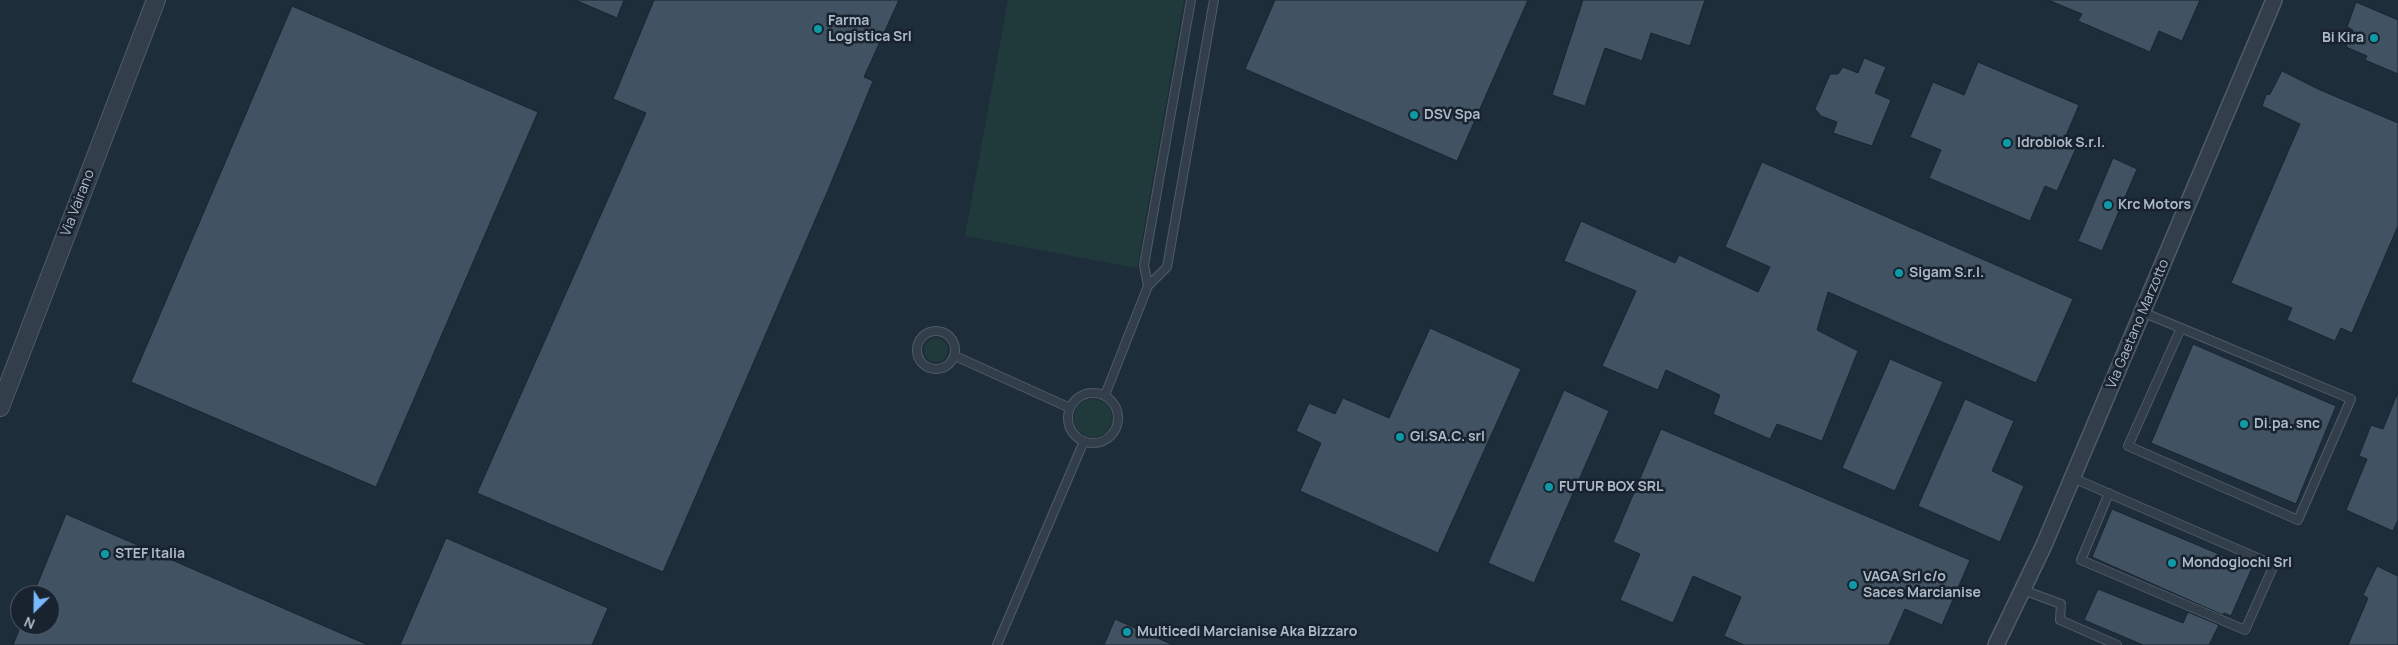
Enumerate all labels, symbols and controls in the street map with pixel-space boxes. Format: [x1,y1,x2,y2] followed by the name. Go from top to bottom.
[828,13,912,46] place label: Farma Logistica Srl
[812,23,824,35] marker: Farma Logistica Srl
[2322,30,2364,46] place label: Bi Kira
[2368,32,2380,44] marker: Bi Kira
[1424,107,1480,123] place label: DSV Spa
[1408,109,1420,121] marker: DSV Spa
[2017,135,2105,151] place label: Idroblok S.r.l.
[2001,137,2013,149] marker: Idroblok S.r.l.
[58,167,98,239] street label: Via Vairano
[2118,197,2191,213] place label: Krc Motors
[2102,199,2114,211] marker: Krc Motors
[2103,257,2173,391] street label: Via Gaetano Marzotto
[1909,265,1984,281] place label: Sigam S.r.l.
[1893,267,1905,279] marker: Sigam S.r.l.
[2254,416,2320,432] place label: Di.pa. snc
[2238,418,2250,430] marker: Di.pa. snc
[1410,429,1485,445] place label: GI.SA.C. srl
[1394,431,1406,443] marker: GI.SA.C. srl
[1559,479,1664,495] place label: FUTUR BOX SRL
[1543,481,1555,493] marker: FUTUR BOX SRL
[115,546,185,562] place label: STEF Italia
[99,548,111,560] marker: STEF Italia
[2182,555,2292,571] place label: Mondogiochi Srl
[2166,557,2178,569] marker: Mondogiochi Srl
[1863,569,1981,602] place label: VAGA Srl c/o Saces Marcianise
[1847,579,1859,591] marker: VAGA Srl c/o Saces Marcianise
[10,585,60,635] north arrow
[21,613,38,634] text: N
[1137,624,1357,640] place label: Multicedi Marcianise Aka Bizzaro
[1121,626,1133,638] marker: Multicedi Marcianise Aka Bizzaro

